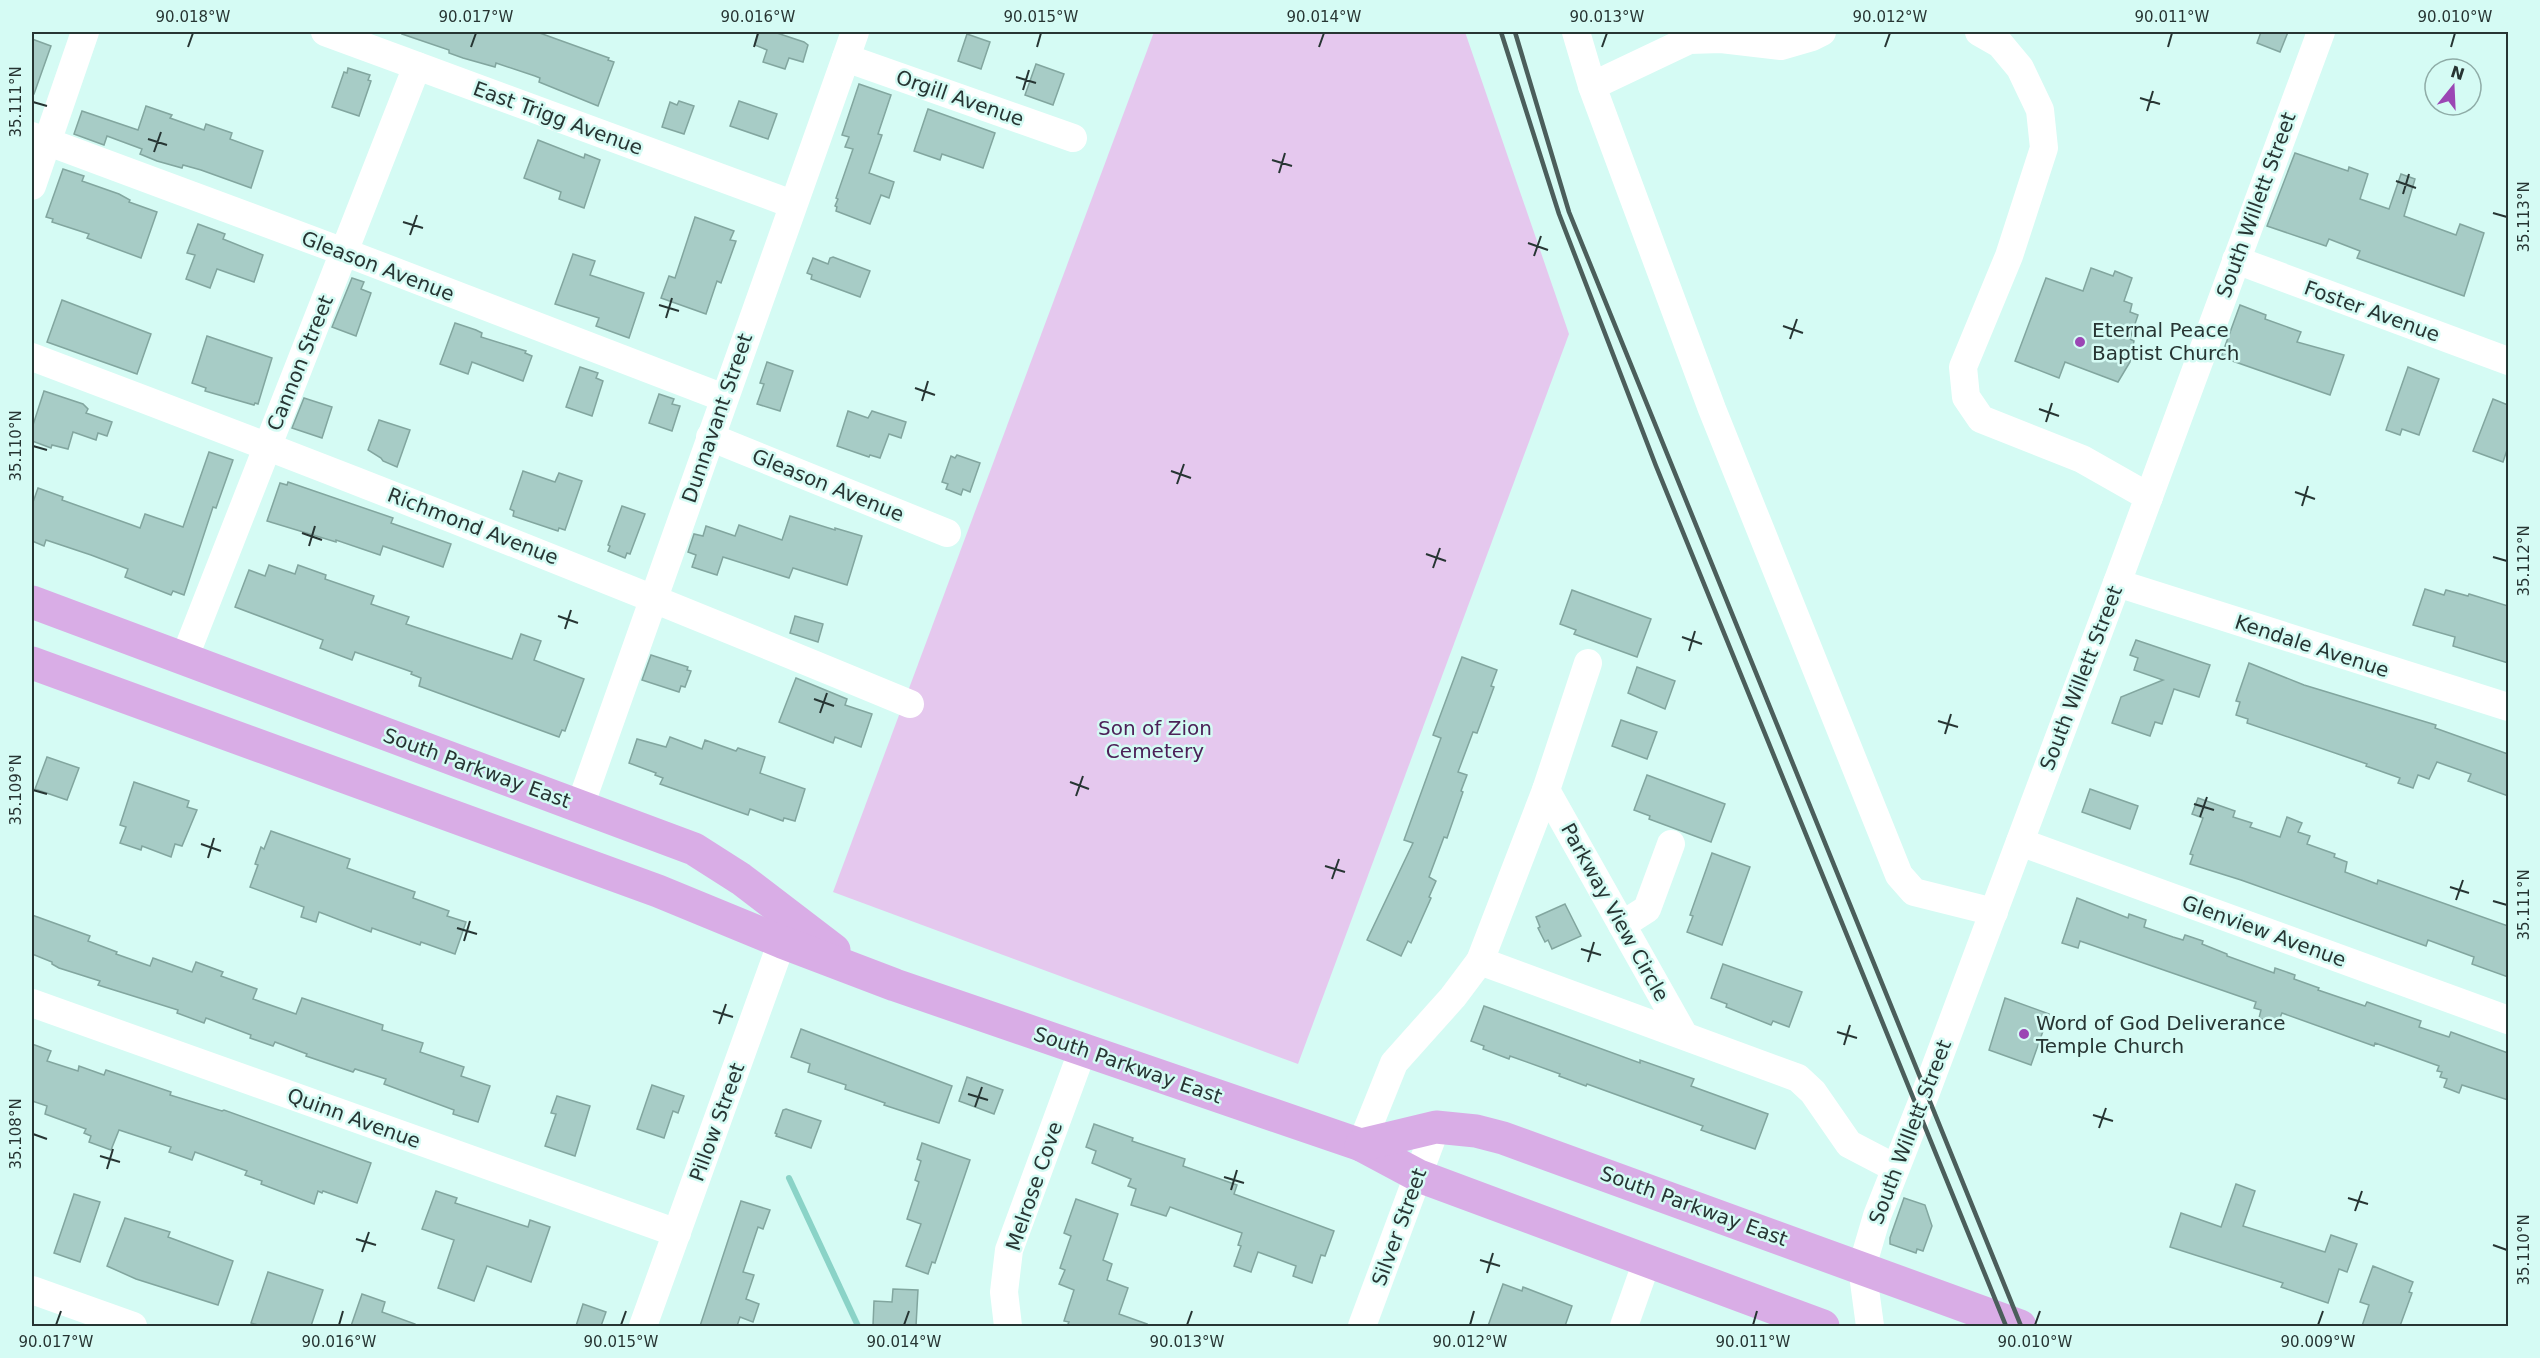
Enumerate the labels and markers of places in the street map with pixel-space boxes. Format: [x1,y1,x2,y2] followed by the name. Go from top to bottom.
[2092,318,2239,365] place label: Eternal Peace Baptist Church
[2073,335,2087,349] marker: Eternal Peace Baptist Church
[2035,1011,2286,1058] place label: Word of God Deliverance Temple Church
[2017,1027,2031,1041] marker: Word of God Deliverance Temple Church

